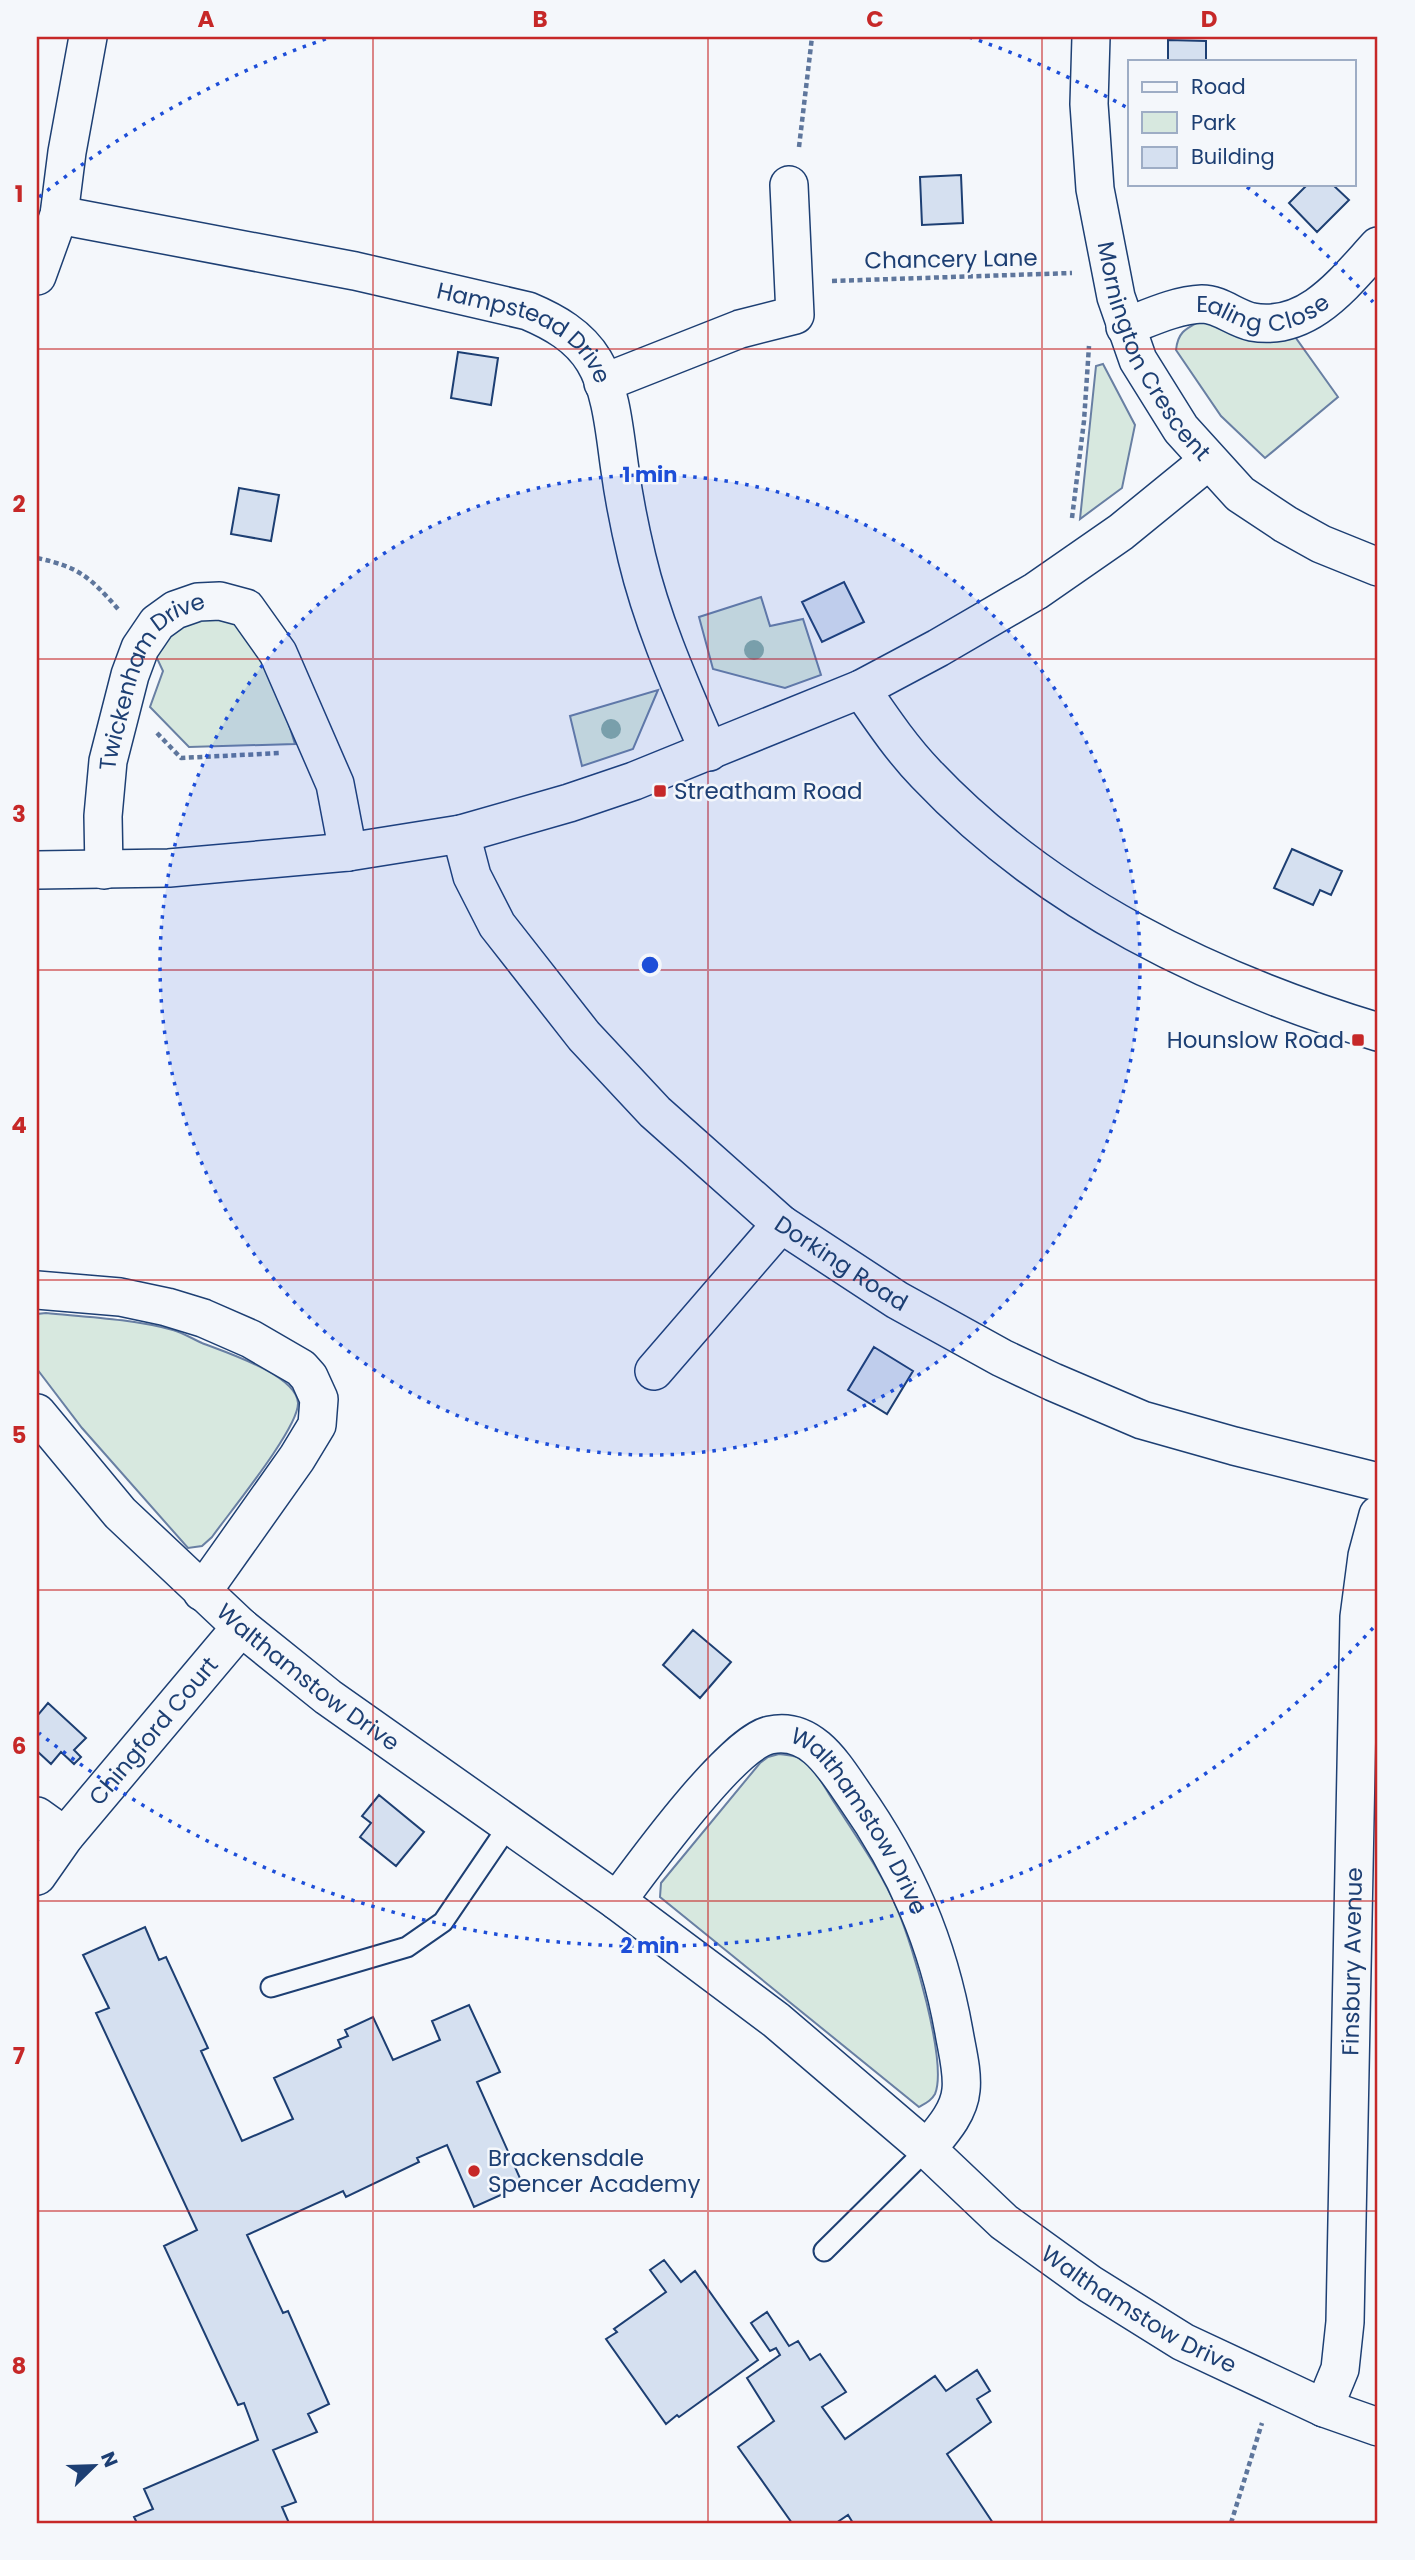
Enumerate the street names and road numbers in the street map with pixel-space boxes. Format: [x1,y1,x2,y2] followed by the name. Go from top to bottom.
[1090,239,1218,468] street label: Mornington Crescent
[864,241,1038,277] street label: Chancery Lane
[434,274,619,388] street label: Hampstead Drive
[1196,286,1336,340] street label: Ealing Close
[91,585,209,771] street label: Twickenham Drive
[768,1208,913,1319] street label: Dorking Road
[210,1596,406,1759] street label: Walthamstow Drive
[81,1650,225,1812] street label: Chingford Court
[786,1719,935,1919] street label: Walthamstow Drive
[1334,1867,1370,2056] street label: Finsbury Avenue
[1034,2238,1242,2381] street label: Walthamstow Drive

